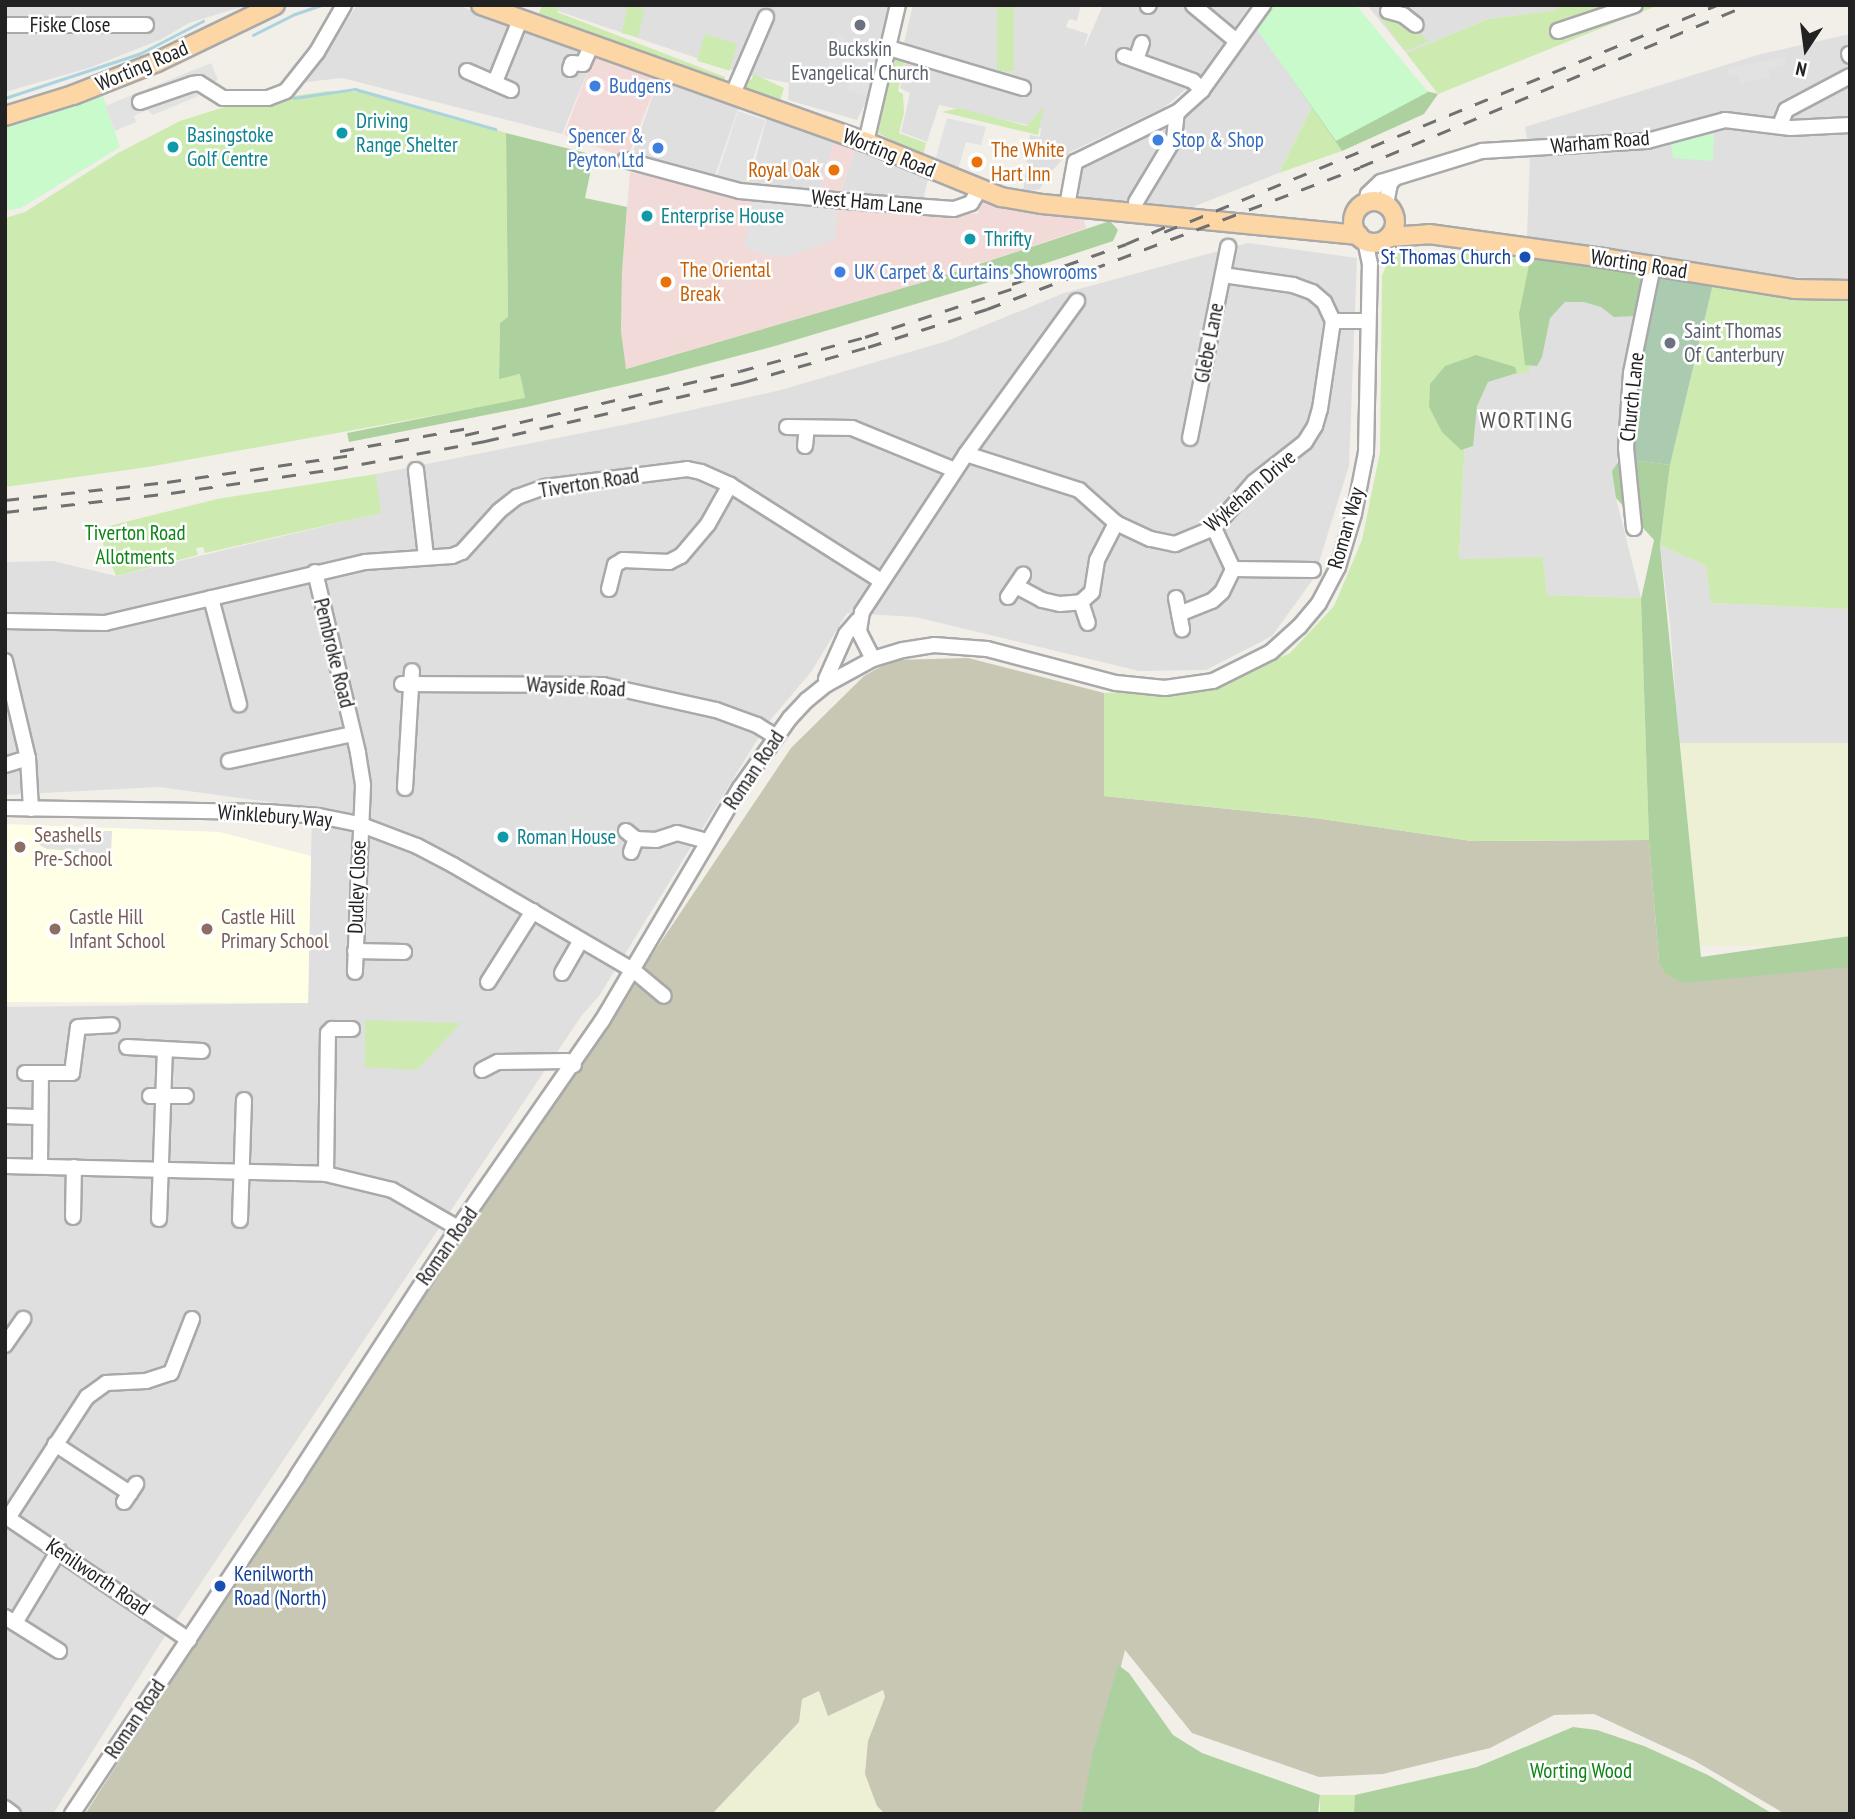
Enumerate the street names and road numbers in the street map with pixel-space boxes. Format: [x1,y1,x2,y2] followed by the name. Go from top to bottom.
[30,12,110,38] street label: Fiske Close
[92,35,192,97] street label: Worting Road
[839,123,939,183] street label: Worting Road
[1550,125,1650,159] street label: Warham Road
[810,185,924,219] street label: West Ham Lane
[1589,244,1689,284] street label: Worting Road
[1189,301,1229,385] street label: Glebe Lane
[1615,351,1649,443] street label: Church Lane
[1199,445,1301,537] street label: Wykeham Drive
[537,463,641,503] street label: Tiverton Road
[1322,484,1370,572] street label: Roman Way
[308,596,360,710] street label: Pembroke Road
[526,672,626,702] street label: Wayside Road
[718,726,790,814] street label: Roman Road
[216,799,334,833] street label: Winklebury Way
[343,840,371,934] street label: Dudley Close
[411,1202,483,1290] street label: Roman Road
[41,1533,155,1621] street label: Kenilworth Road
[99,1675,171,1763] street label: Roman Road

